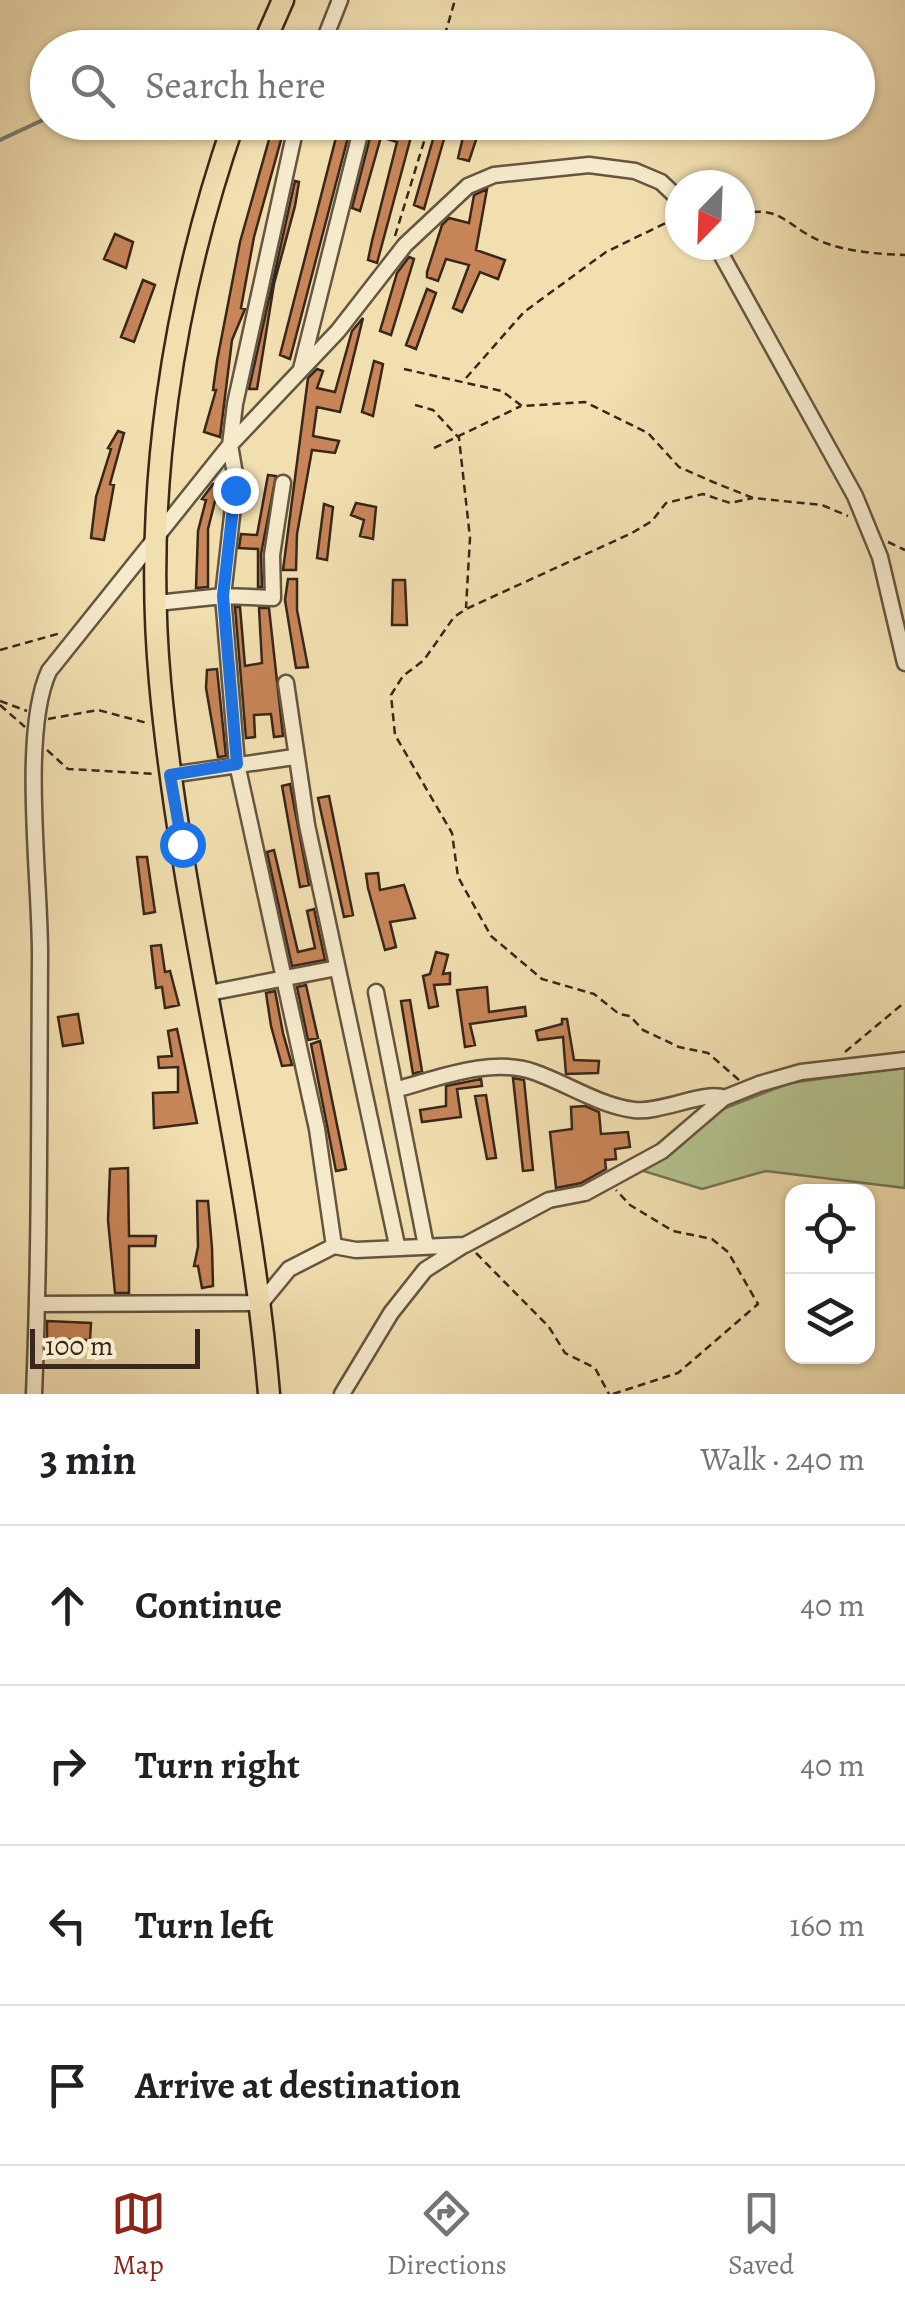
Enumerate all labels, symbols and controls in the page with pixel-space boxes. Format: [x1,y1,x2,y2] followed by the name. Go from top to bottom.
[30,30,875,140] search box
[65,58,120,113] icon: search
[145,59,326,111] text: Search here
[665,170,755,260] north arrow
[213,468,259,514] route end
[160,822,206,868] route start
[785,1184,875,1364] map controls
[785,1184,875,1274] button: locate
[785,1274,875,1364] button: layers
[30,1324,200,1368] scale bar
[45,1327,113,1365] text: 100 m
[40,1431,136,1488] text: 3 min
[700,1437,865,1481] text: Walk · 240 m
[40,1578,95,1633] icon: ahead
[135,1579,282,1631] text: Continue
[800,1583,865,1627] text: 40 m
[40,1738,95,1793] icon: right
[135,1739,300,1791] text: Turn right
[800,1743,865,1787] text: 40 m
[40,1898,95,1953] icon: left
[135,1899,274,1951] text: Turn left
[789,1903,865,1947] text: 160 m
[40,2058,95,2113] icon: arrive
[135,2059,461,2111] text: Arrive at destination
[111,2186,166,2284] tab: Map
[387,2186,507,2284] tab: Directions
[728,2186,794,2284] tab: Saved

